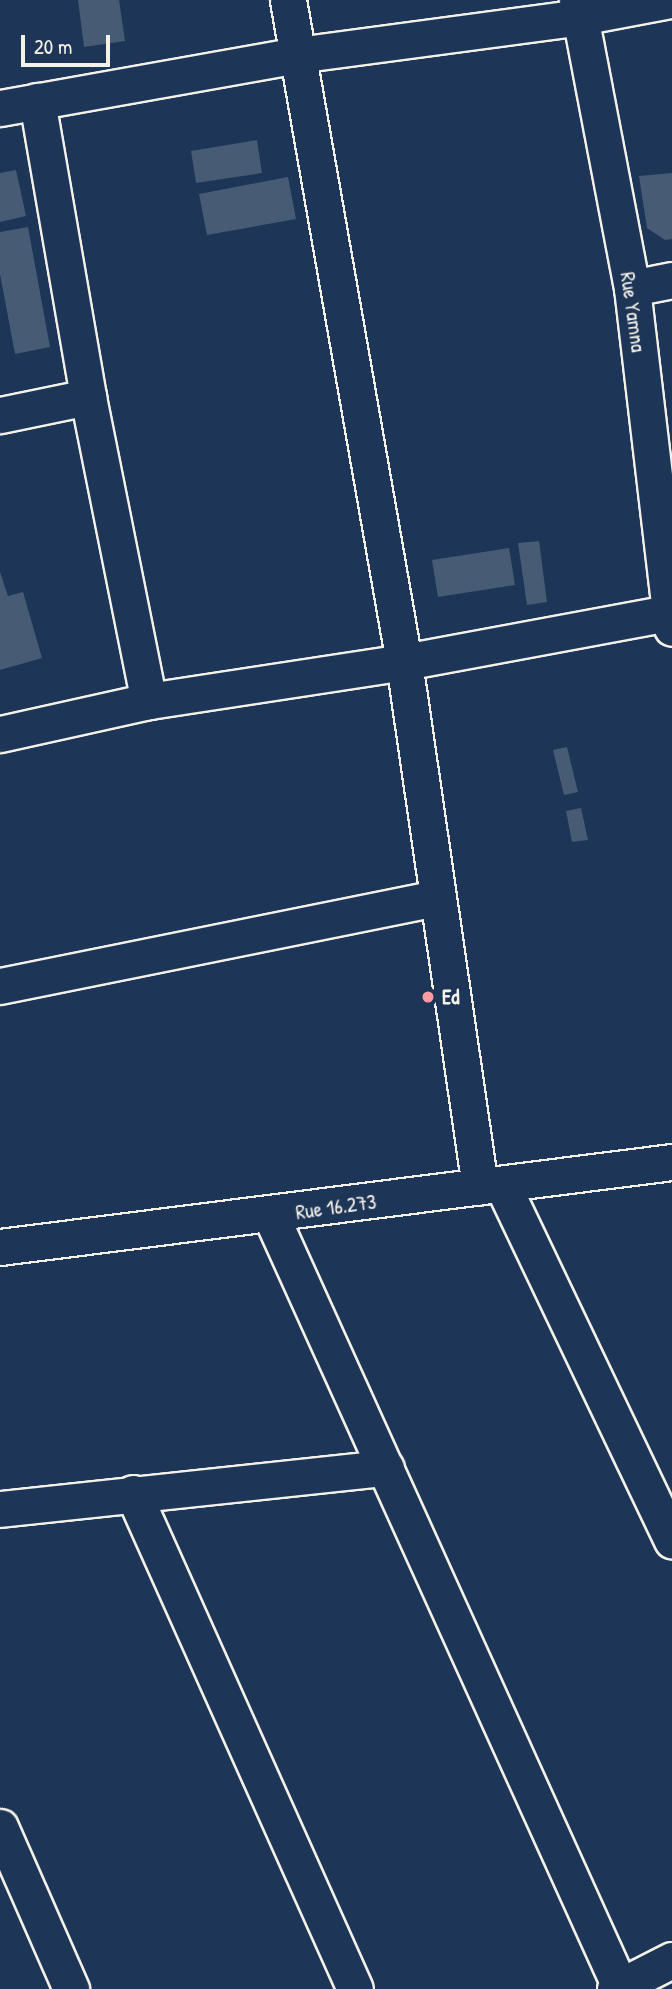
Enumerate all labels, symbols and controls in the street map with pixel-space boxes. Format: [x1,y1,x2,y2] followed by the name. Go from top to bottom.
[24,21,114,65] scale bar
[34,32,72,61] text: 20 m
[615,270,651,354] street label: Rue Yamna
[442,984,459,1010] place label: Ed
[420,989,436,1005] marker: Ed
[294,1189,378,1225] street label: Rue 16.273

